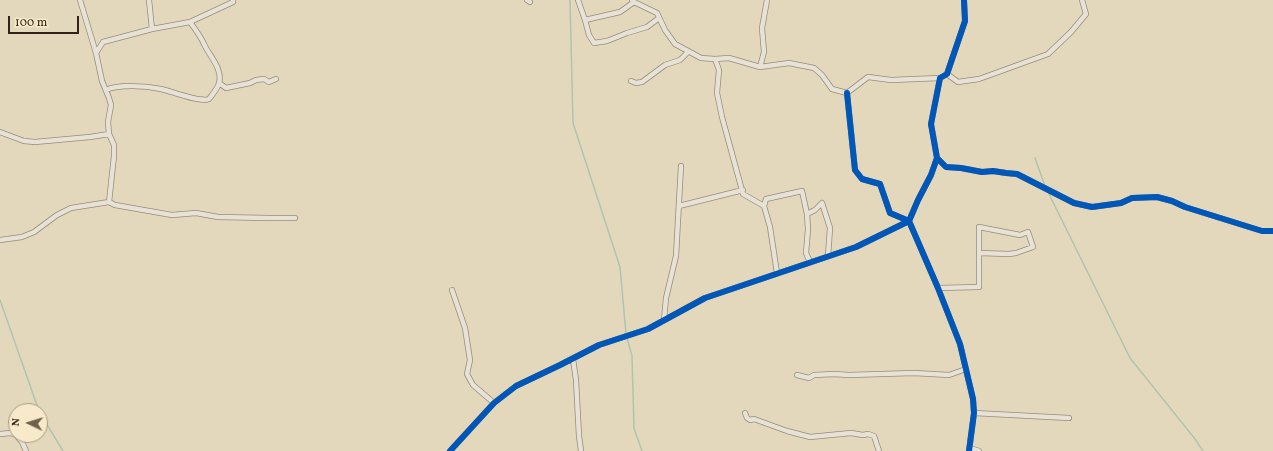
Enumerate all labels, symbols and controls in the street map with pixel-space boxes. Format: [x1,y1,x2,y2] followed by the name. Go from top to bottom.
[10,8,81,34] scale bar
[15,15,47,31] text: 100 m
[8,403,48,443] north arrow
[9,418,24,427] text: N

